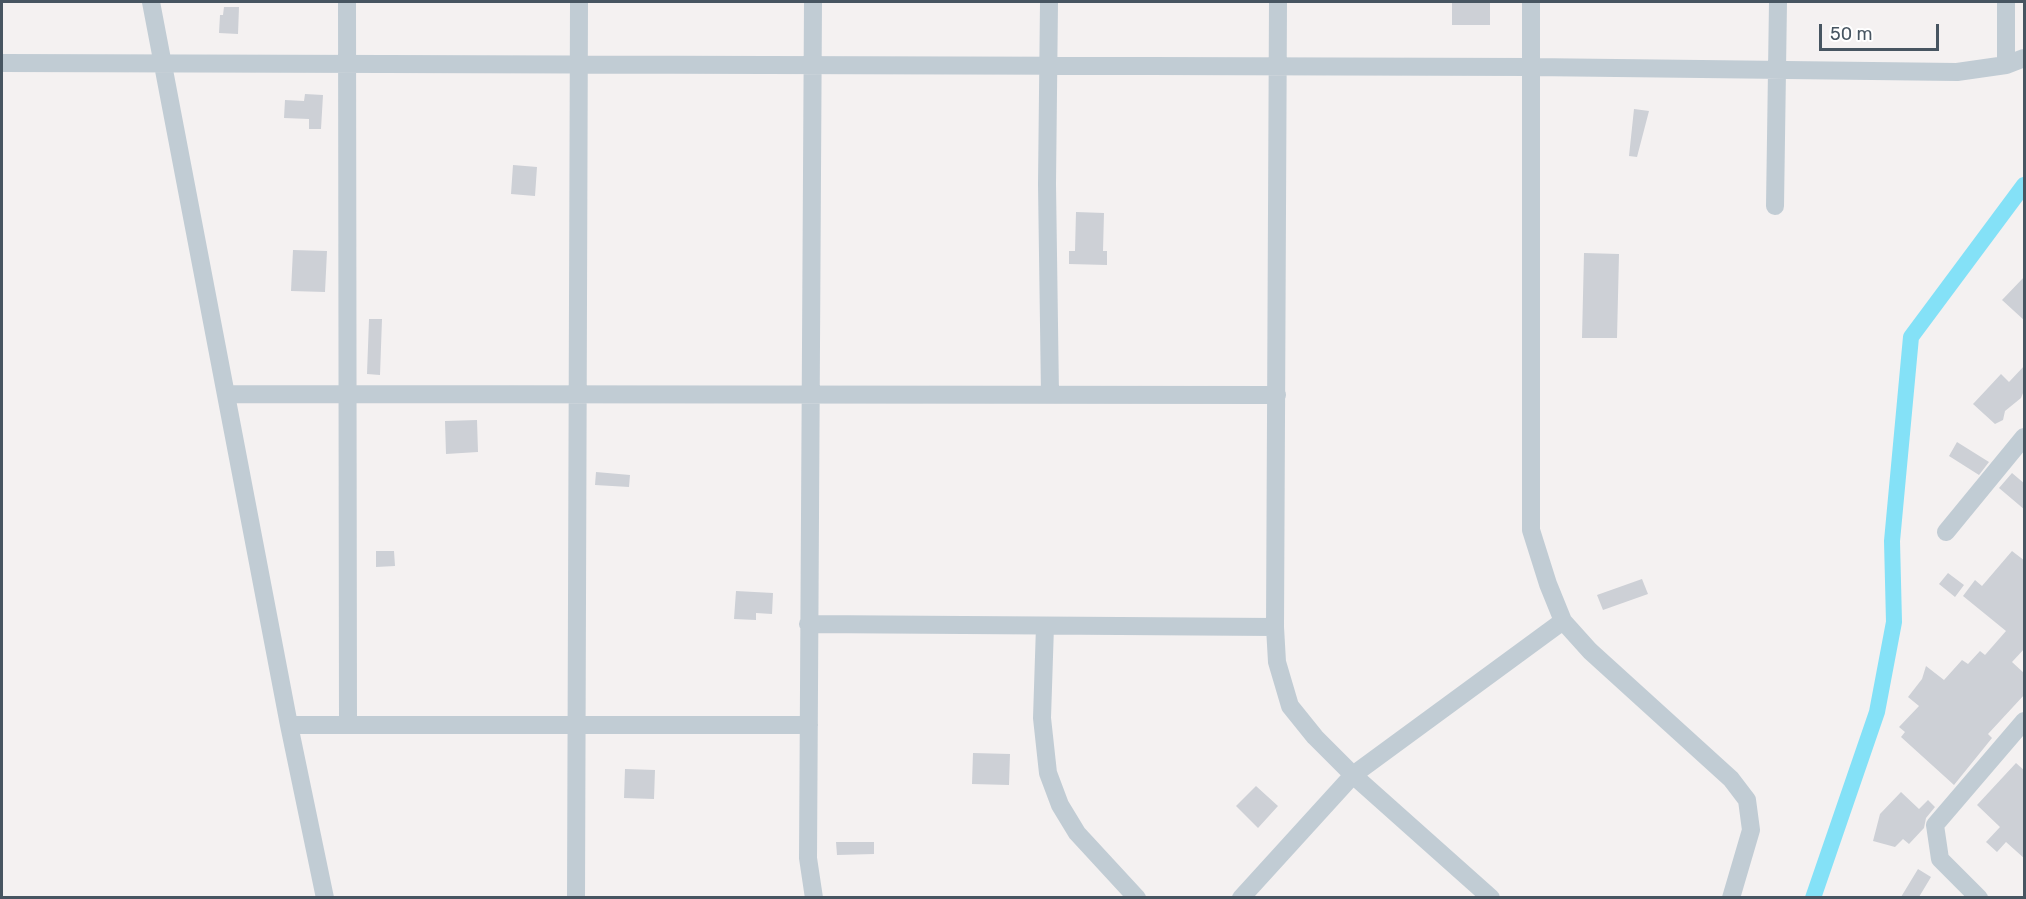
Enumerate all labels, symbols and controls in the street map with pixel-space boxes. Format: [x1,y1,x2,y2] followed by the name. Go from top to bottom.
[1822,12,1942,50] scale bar
[1830,23,1873,45] text: 50 m

